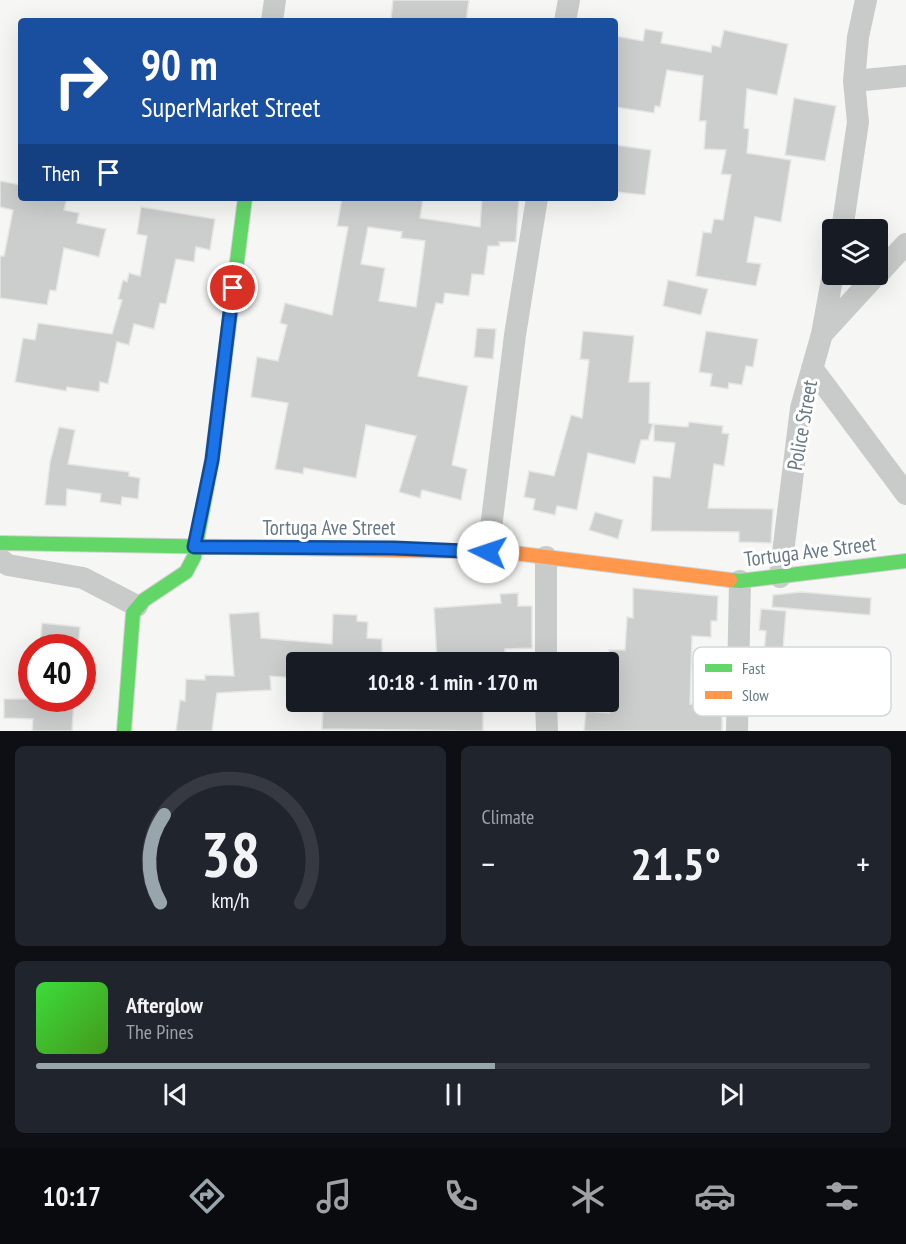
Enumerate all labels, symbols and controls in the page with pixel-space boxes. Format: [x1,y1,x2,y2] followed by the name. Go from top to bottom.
[141,37,218,92] text: 90 m
[42,42,120,120] icon: right
[141,90,320,124] text: SuperMarket Street
[92,156,125,189] icon: arrive
[42,159,80,187] text: Then
[822,219,888,285] map controls
[822,219,888,285] button: layers
[207,262,258,313] pin
[216,271,249,304] icon: arrive
[781,378,823,472] street label: Police Street
[263,514,396,541] street label: Tortuga Ave Street
[456,520,520,584] position arrow
[742,529,878,572] street label: Tortuga Ave Street
[18,634,96,712] speed limit sign: 40
[693,647,891,716] legend
[742,658,765,678] text: Fast
[367,668,538,696] text: 10:18 · 1 min · 170 m
[742,685,769,705] text: Slow
[482,804,534,830] text: Climate
[200,813,260,894] text: 38
[631,834,721,892] text: 21.5°
[482,842,495,885] text: −
[856,842,870,885] text: +
[211,886,249,914] text: km/h
[126,991,203,1019] text: Afterglow
[126,1019,193,1045] text: The Pines
[159,1078,192,1111] icon: previous
[437,1078,470,1111] icon: pause
[715,1078,748,1111] icon: next
[186,1175,228,1217] icon: directions
[313,1175,355,1217] icon: music
[440,1175,482,1217] icon: phone
[567,1175,609,1217] icon: climate
[694,1175,736,1217] icon: car
[821,1175,863,1217] icon: filters
[43,1179,101,1213] text: 10:17

